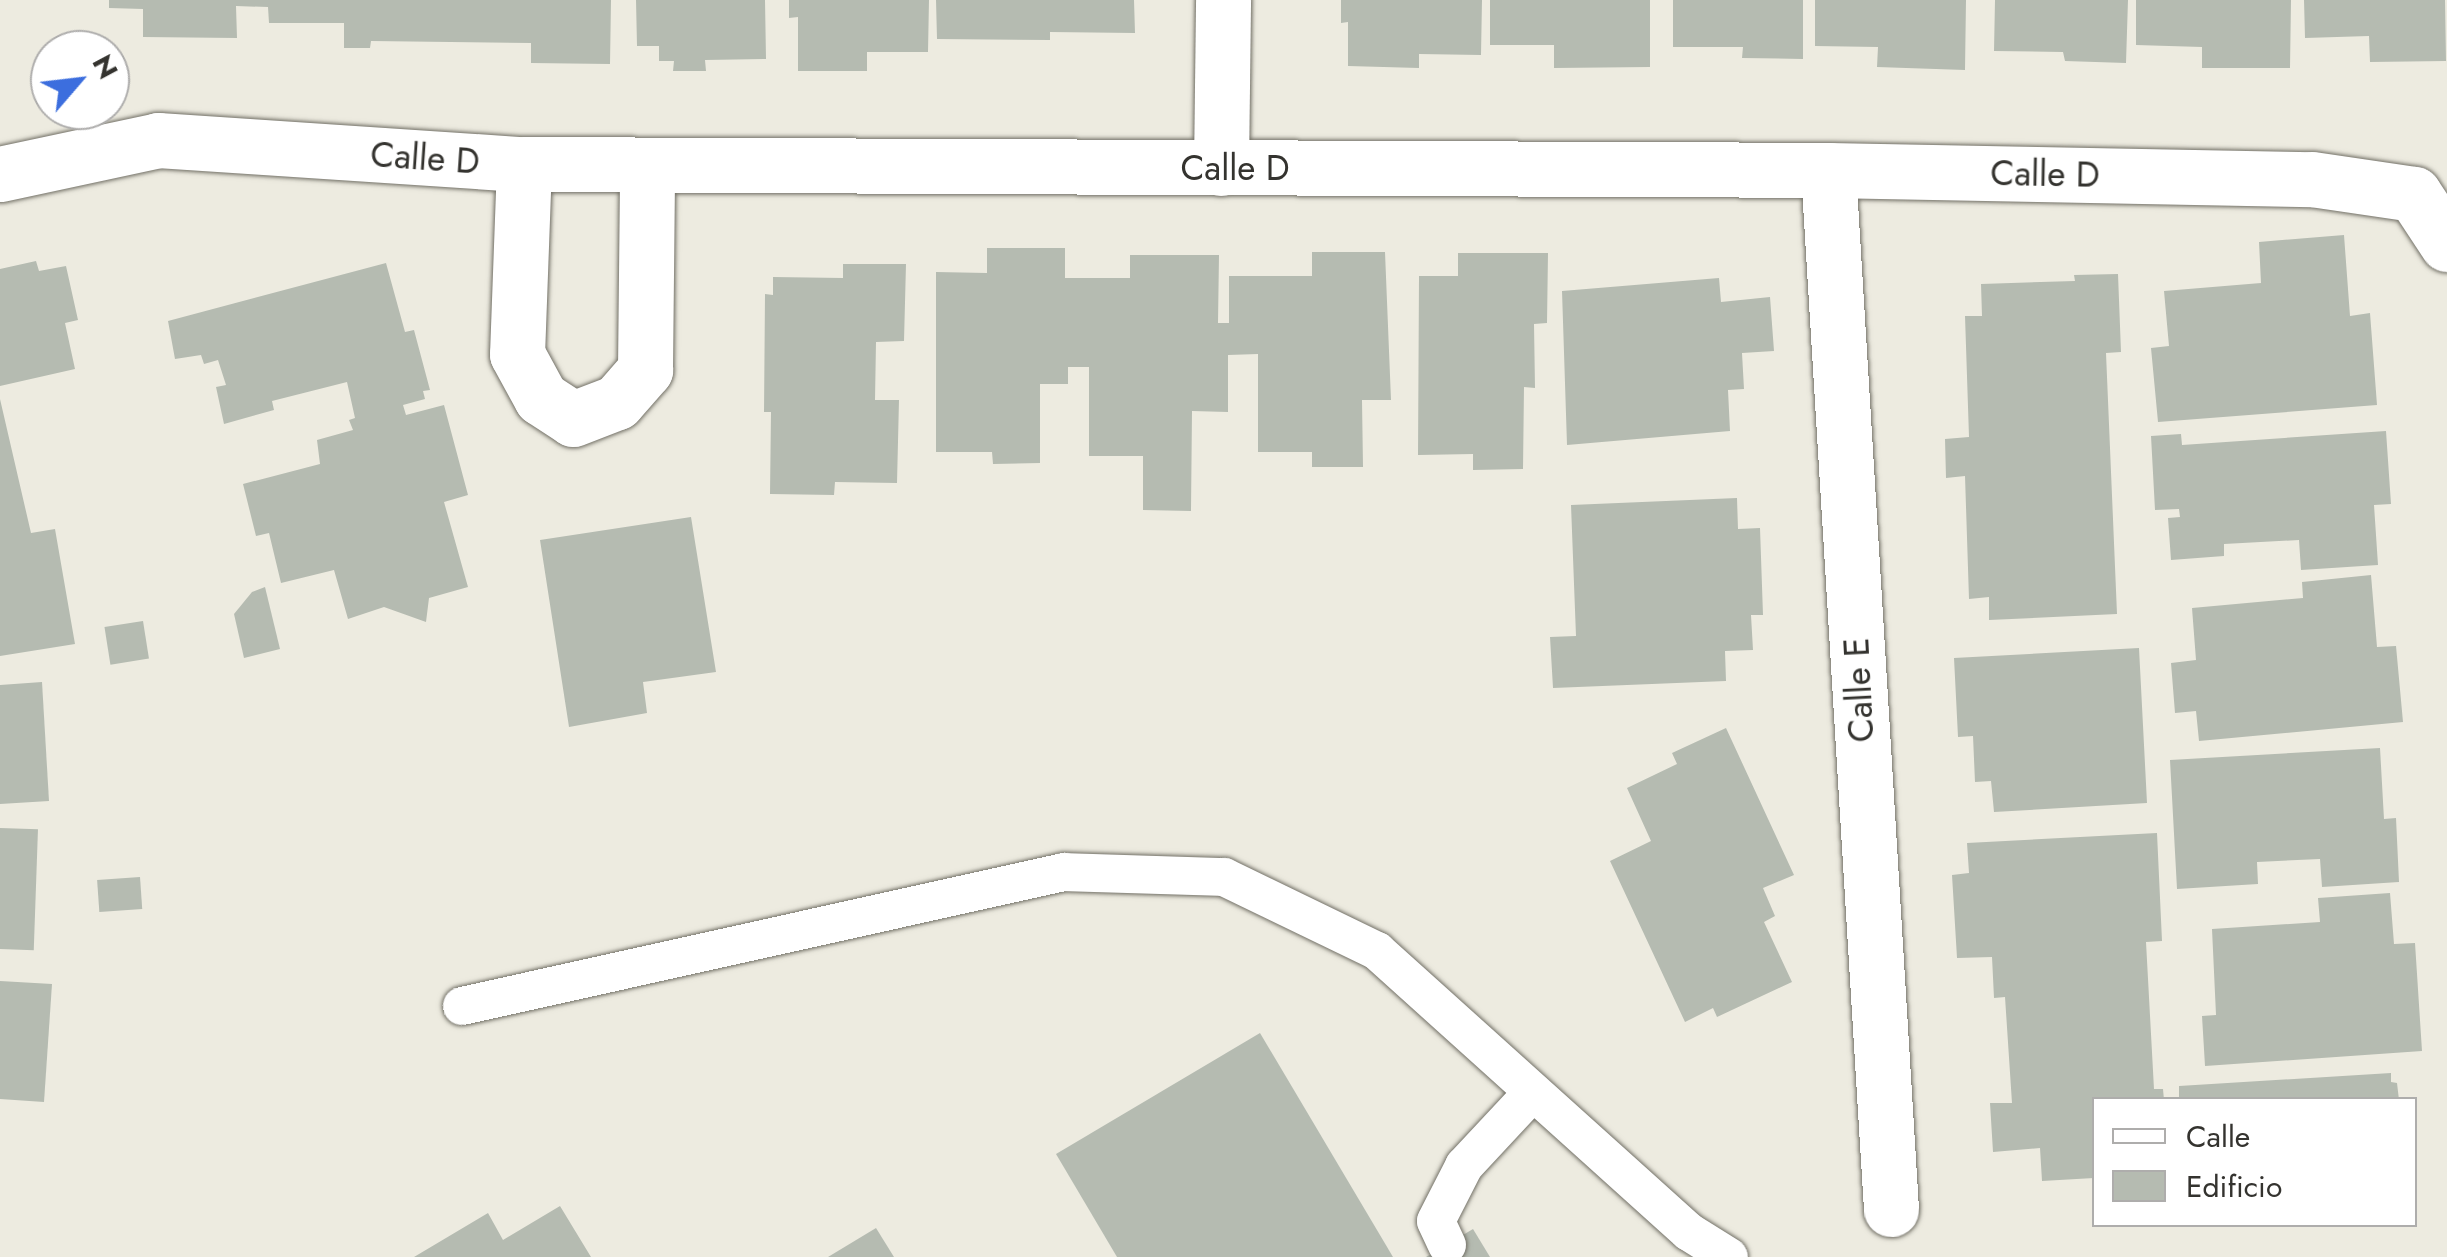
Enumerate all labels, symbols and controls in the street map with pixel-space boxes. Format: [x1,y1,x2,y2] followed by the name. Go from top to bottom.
[30,30,130,130] north arrow
[82,47,128,86] text: N
[369,133,481,183] street label: Calle D
[1180,147,1290,189] street label: Calle D
[1990,152,2100,196] street label: Calle D
[1835,637,1883,743] street label: Calle E
[2092,1097,2417,1227] legend
[2186,1115,2250,1158] text: Calle
[2186,1165,2282,1208] text: Edificio

